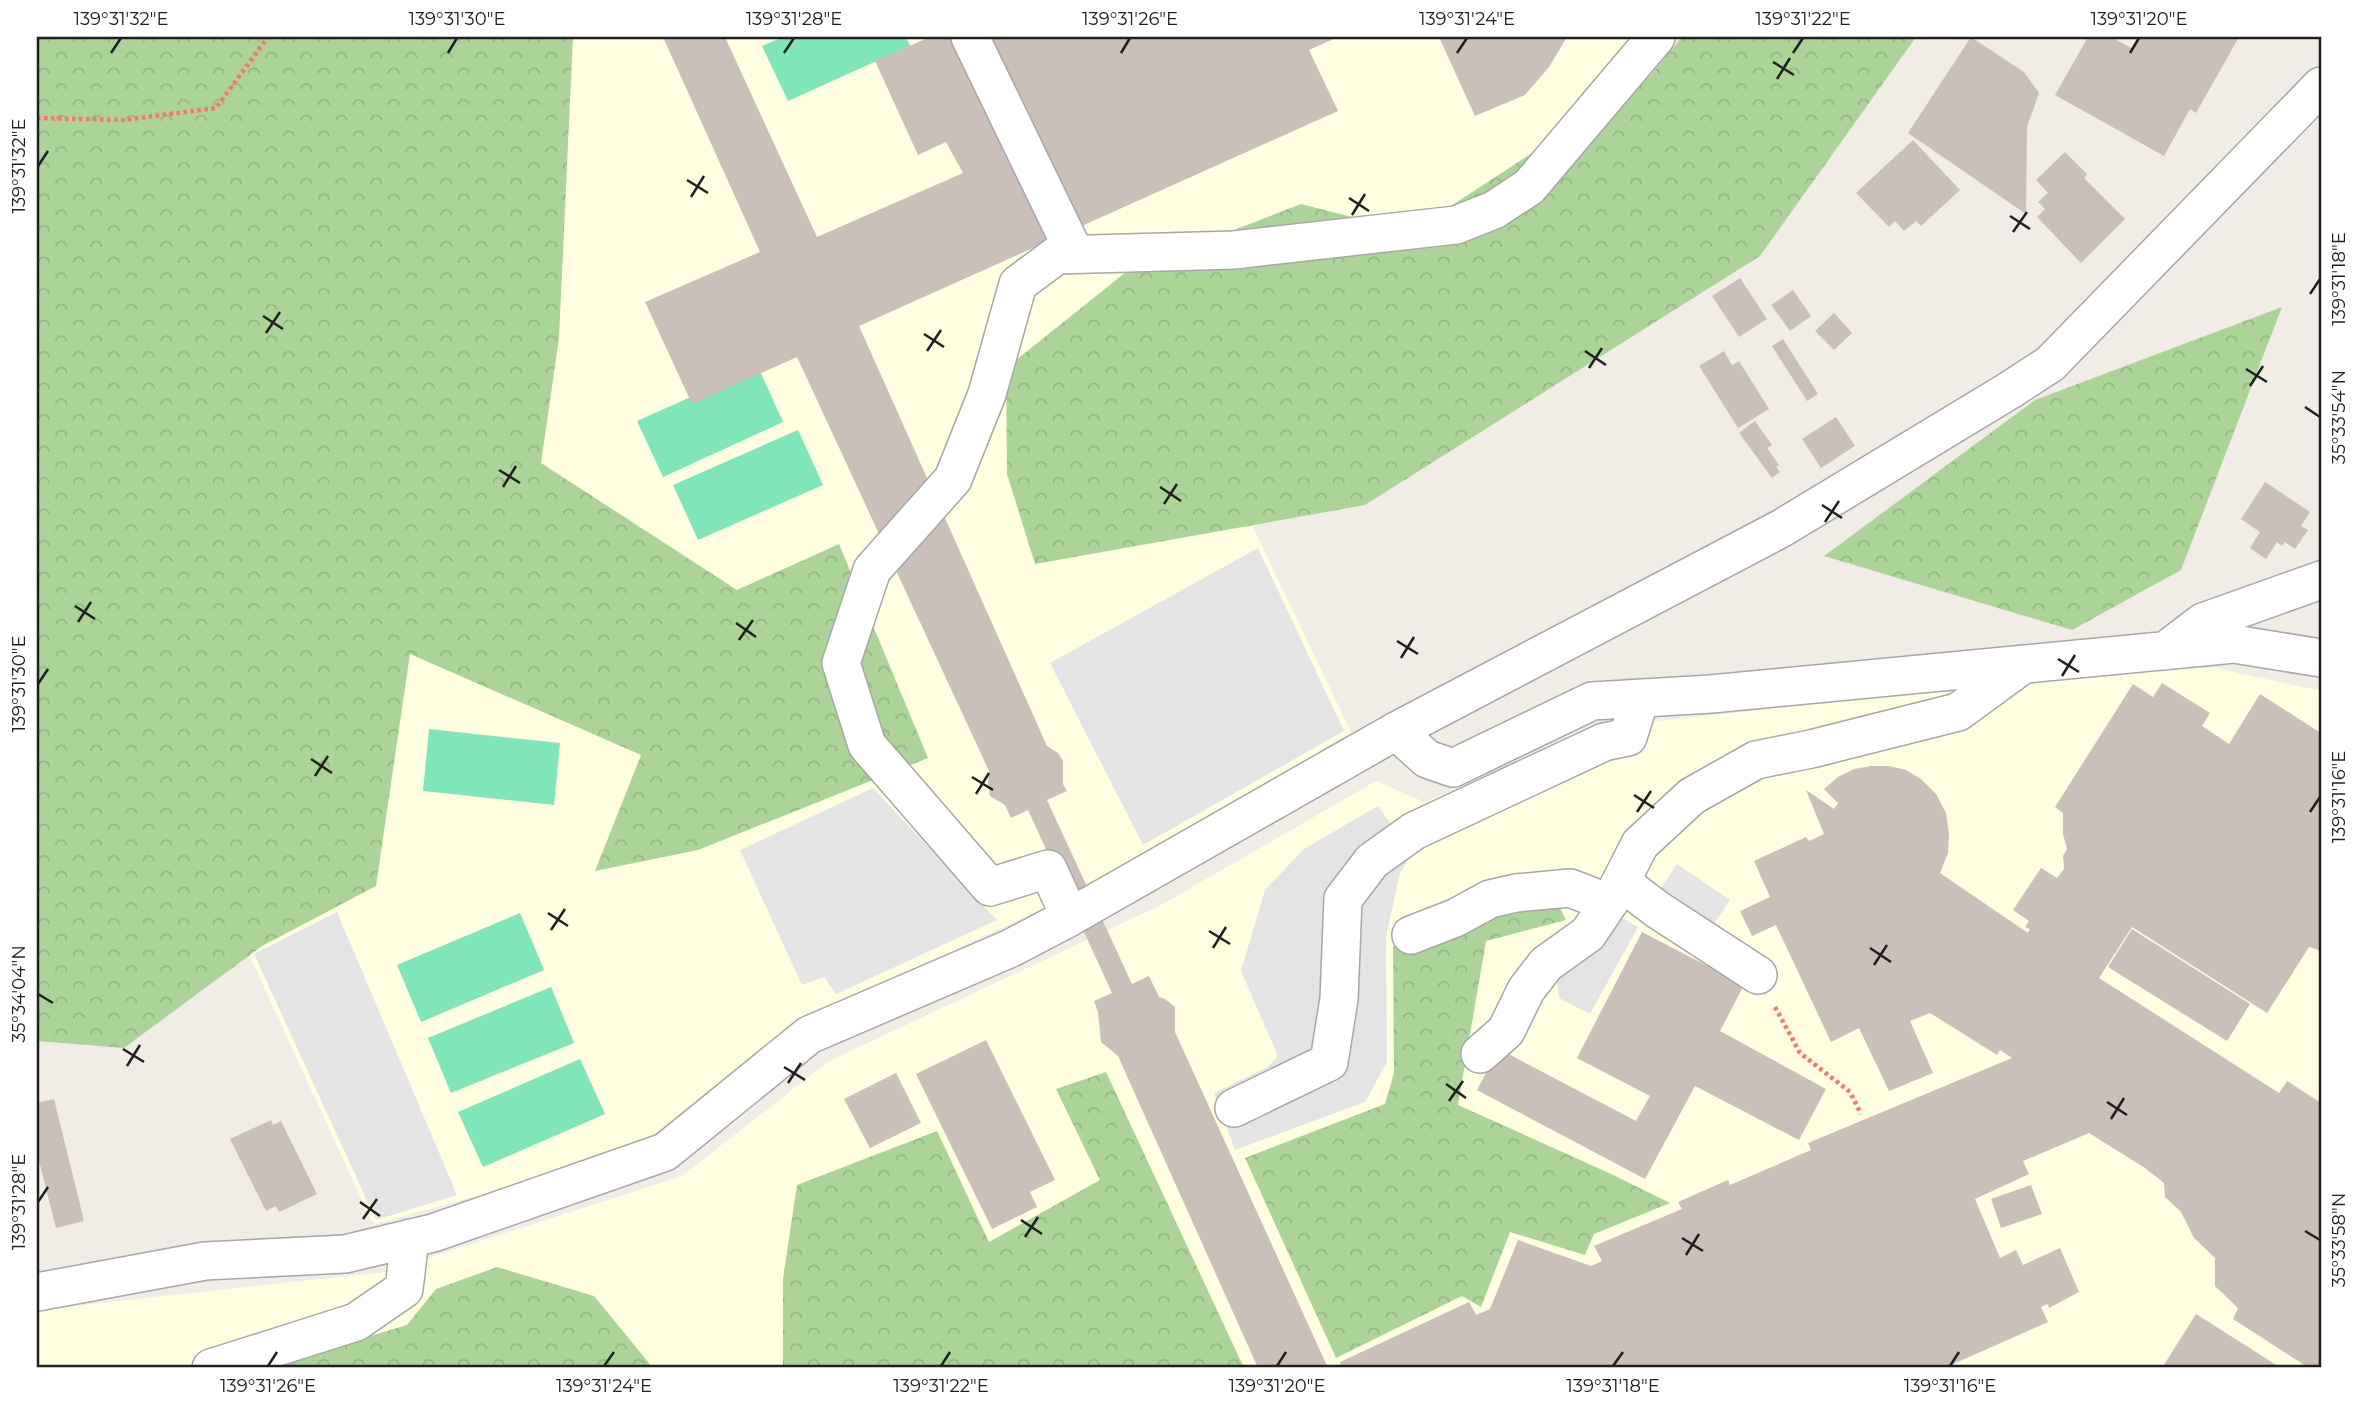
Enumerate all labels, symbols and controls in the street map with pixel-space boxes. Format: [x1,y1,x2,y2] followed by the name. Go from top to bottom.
[73,8,169,30] text: 139°31'32"E
[408,8,506,30] text: 139°31'30"E
[746,8,842,30] text: 139°31'28"E
[1082,8,1178,30] text: 139°31'26"E
[1419,8,1515,30] text: 139°31'24"E
[1755,8,1851,30] text: 139°31'22"E
[2090,8,2188,30] text: 139°31'20"E
[8,118,30,214] text: 139°31'32"E
[2328,232,2350,326] text: 139°31'18"E
[2328,370,2350,464] text: 35°33'54"N
[8,635,30,733] text: 139°31'30"E
[2328,751,2350,843] text: 139°31'16"E
[8,945,30,1043] text: 35°34'04"N
[8,1154,30,1250] text: 139°31'28"E
[2328,1193,2350,1287] text: 35°33'58"N
[220,1375,316,1397] text: 139°31'26"E
[556,1375,652,1397] text: 139°31'24"E
[893,1375,989,1397] text: 139°31'22"E
[1228,1375,1326,1397] text: 139°31'20"E
[1566,1375,1660,1397] text: 139°31'18"E
[1904,1375,1996,1397] text: 139°31'16"E

